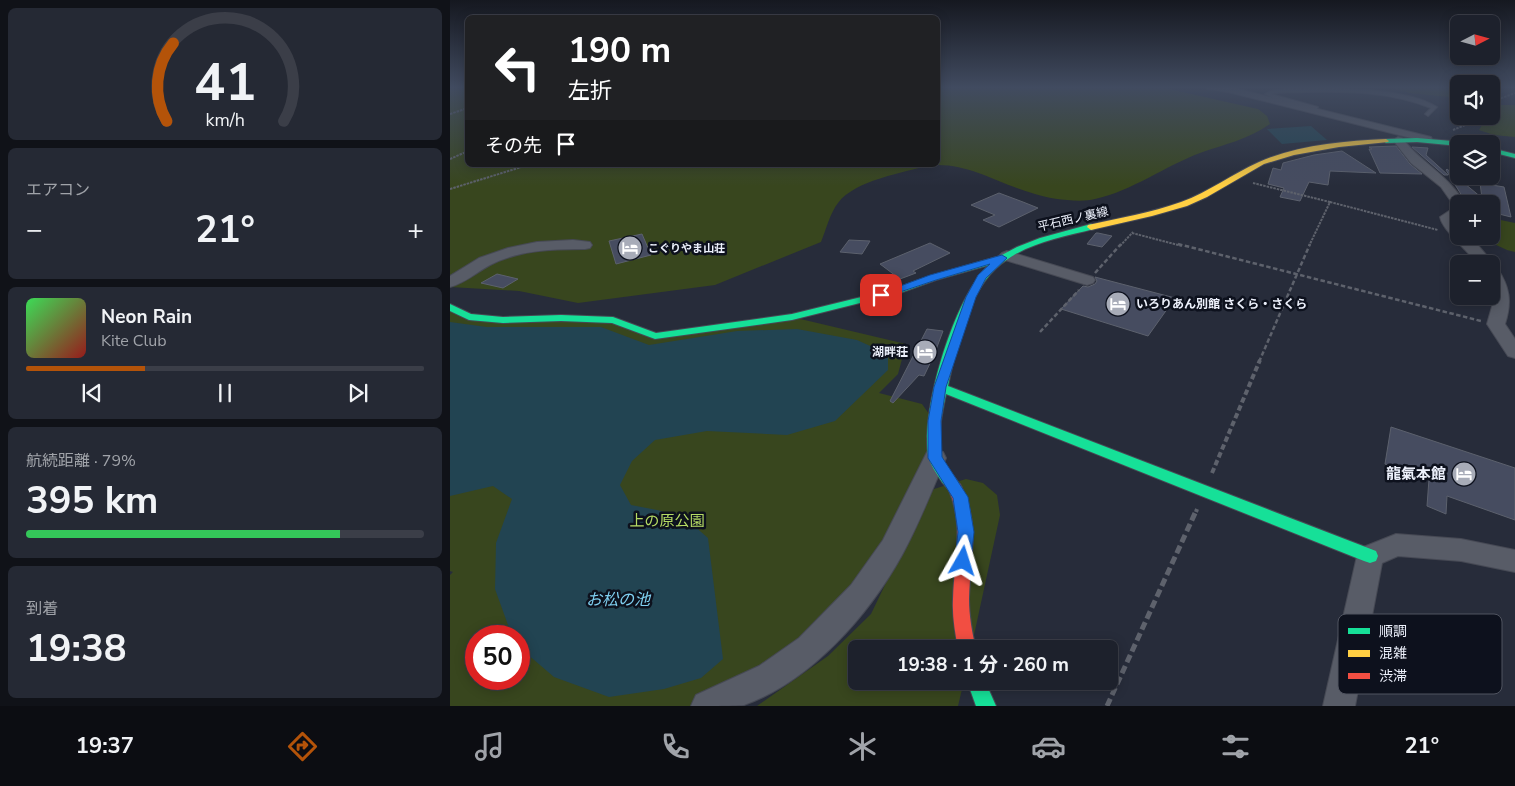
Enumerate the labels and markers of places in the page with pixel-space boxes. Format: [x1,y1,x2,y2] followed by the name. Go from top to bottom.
[617,235,643,261] hotel icon: こぐりやま山荘
[648,241,725,256] place label: こぐりやま山荘
[860,274,902,316] pin
[1105,291,1131,317] hotel icon: いろりあん別館 さくら・さくら
[1136,296,1307,312] place label: いろりあん別館 さくら・さくら
[912,339,938,365] hotel icon: 湖畔荘
[872,344,908,360] place label: 湖畔荘
[1451,461,1477,487] hotel icon: 龍氣本館
[1386,464,1446,484] place label: 龍氣本館

